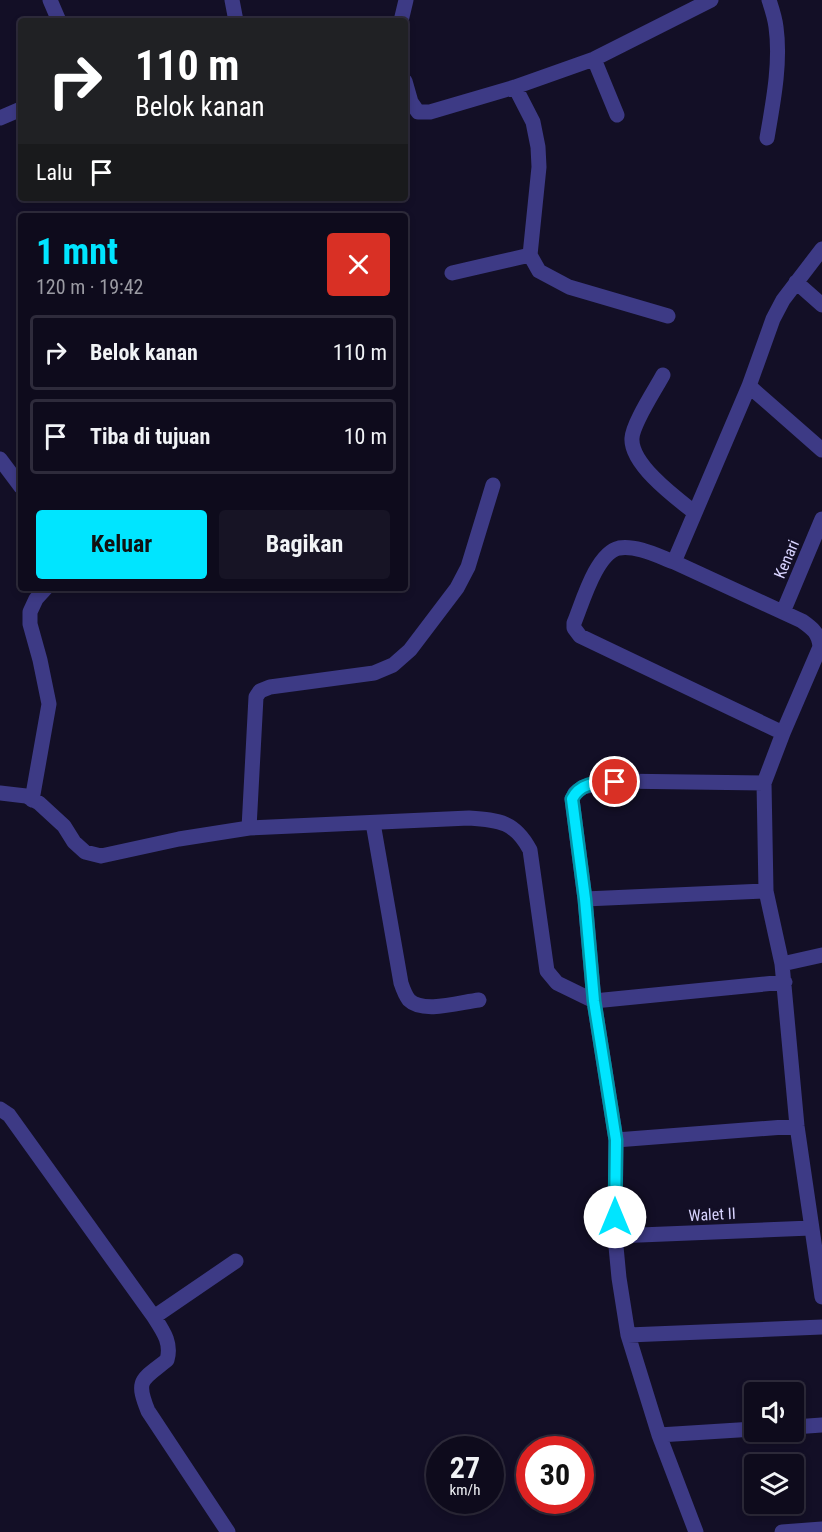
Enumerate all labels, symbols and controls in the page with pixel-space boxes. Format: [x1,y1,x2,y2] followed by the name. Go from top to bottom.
[135,41,240,90] text: 110 m
[36,42,114,120] icon: right
[135,91,265,123] text: Belok kanan
[85,156,118,189] icon: arrive
[36,160,73,185] text: Lalu
[36,231,118,273] text: 1 mnt
[327,233,390,296] button: close
[36,275,143,299] text: 120 m · 19:42
[39,336,72,369] icon: right
[90,340,198,365] text: Belok kanan
[333,340,387,365] text: 110 m
[39,420,72,453] icon: arrive
[90,424,210,449] text: Tiba di tujuan
[344,424,387,449] text: 10 m
[36,510,207,579] button: Keluar
[219,510,390,579] button: Bagikan
[770,537,803,581] street label: Kenari
[589,756,640,807] pin
[598,765,631,798] icon: arrive
[583,1185,647,1249] position arrow
[688,1204,736,1225] street label: Walet II
[744,1382,804,1514] map controls
[744,1382,804,1442] button: sound
[516,1436,594,1514] speed limit sign: 30
[450,1450,480,1485] text: 27
[744,1454,804,1514] button: layers
[450,1481,480,1499] text: km/h

